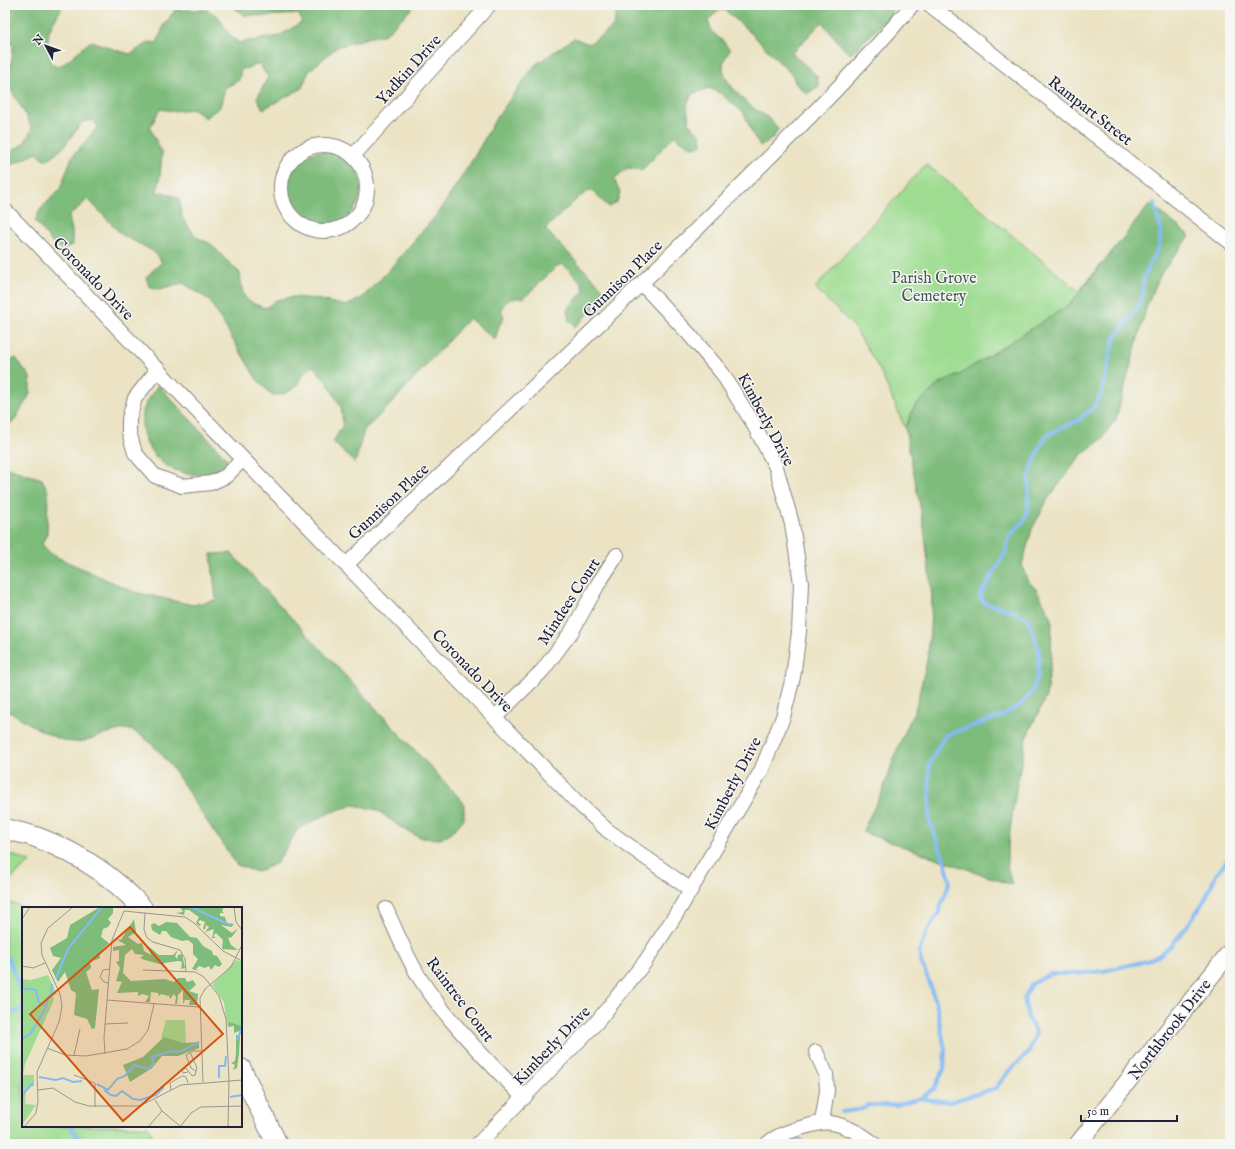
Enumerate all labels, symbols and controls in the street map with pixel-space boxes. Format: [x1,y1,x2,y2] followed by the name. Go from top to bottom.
[26,26,66,66] north arrow
[373,31,446,110] street label: Yadkin Drive
[30,32,48,49] text: N
[1044,72,1136,151] street label: Rampart Street
[48,234,137,325] street label: Coronado Drive
[579,236,667,323] street label: Gunnison Place
[891,269,977,307] park label: Parish Grove Cemetery
[732,370,798,470] street label: Kimberly Drive
[345,460,434,545] street label: Gunnison Place
[534,554,606,649] street label: Mindees Court
[427,626,516,717] street label: Coronado Drive
[701,734,767,834] street label: Kimberly Drive
[22,907,242,1127] inset map
[421,954,498,1047] street label: Raintree Court
[1125,976,1216,1085] street label: Northbrook Drive
[510,1002,595,1090] street label: Kimberly Drive
[1081,1097,1177,1123] scale bar
[1087,1104,1109,1119] text: 50 m

